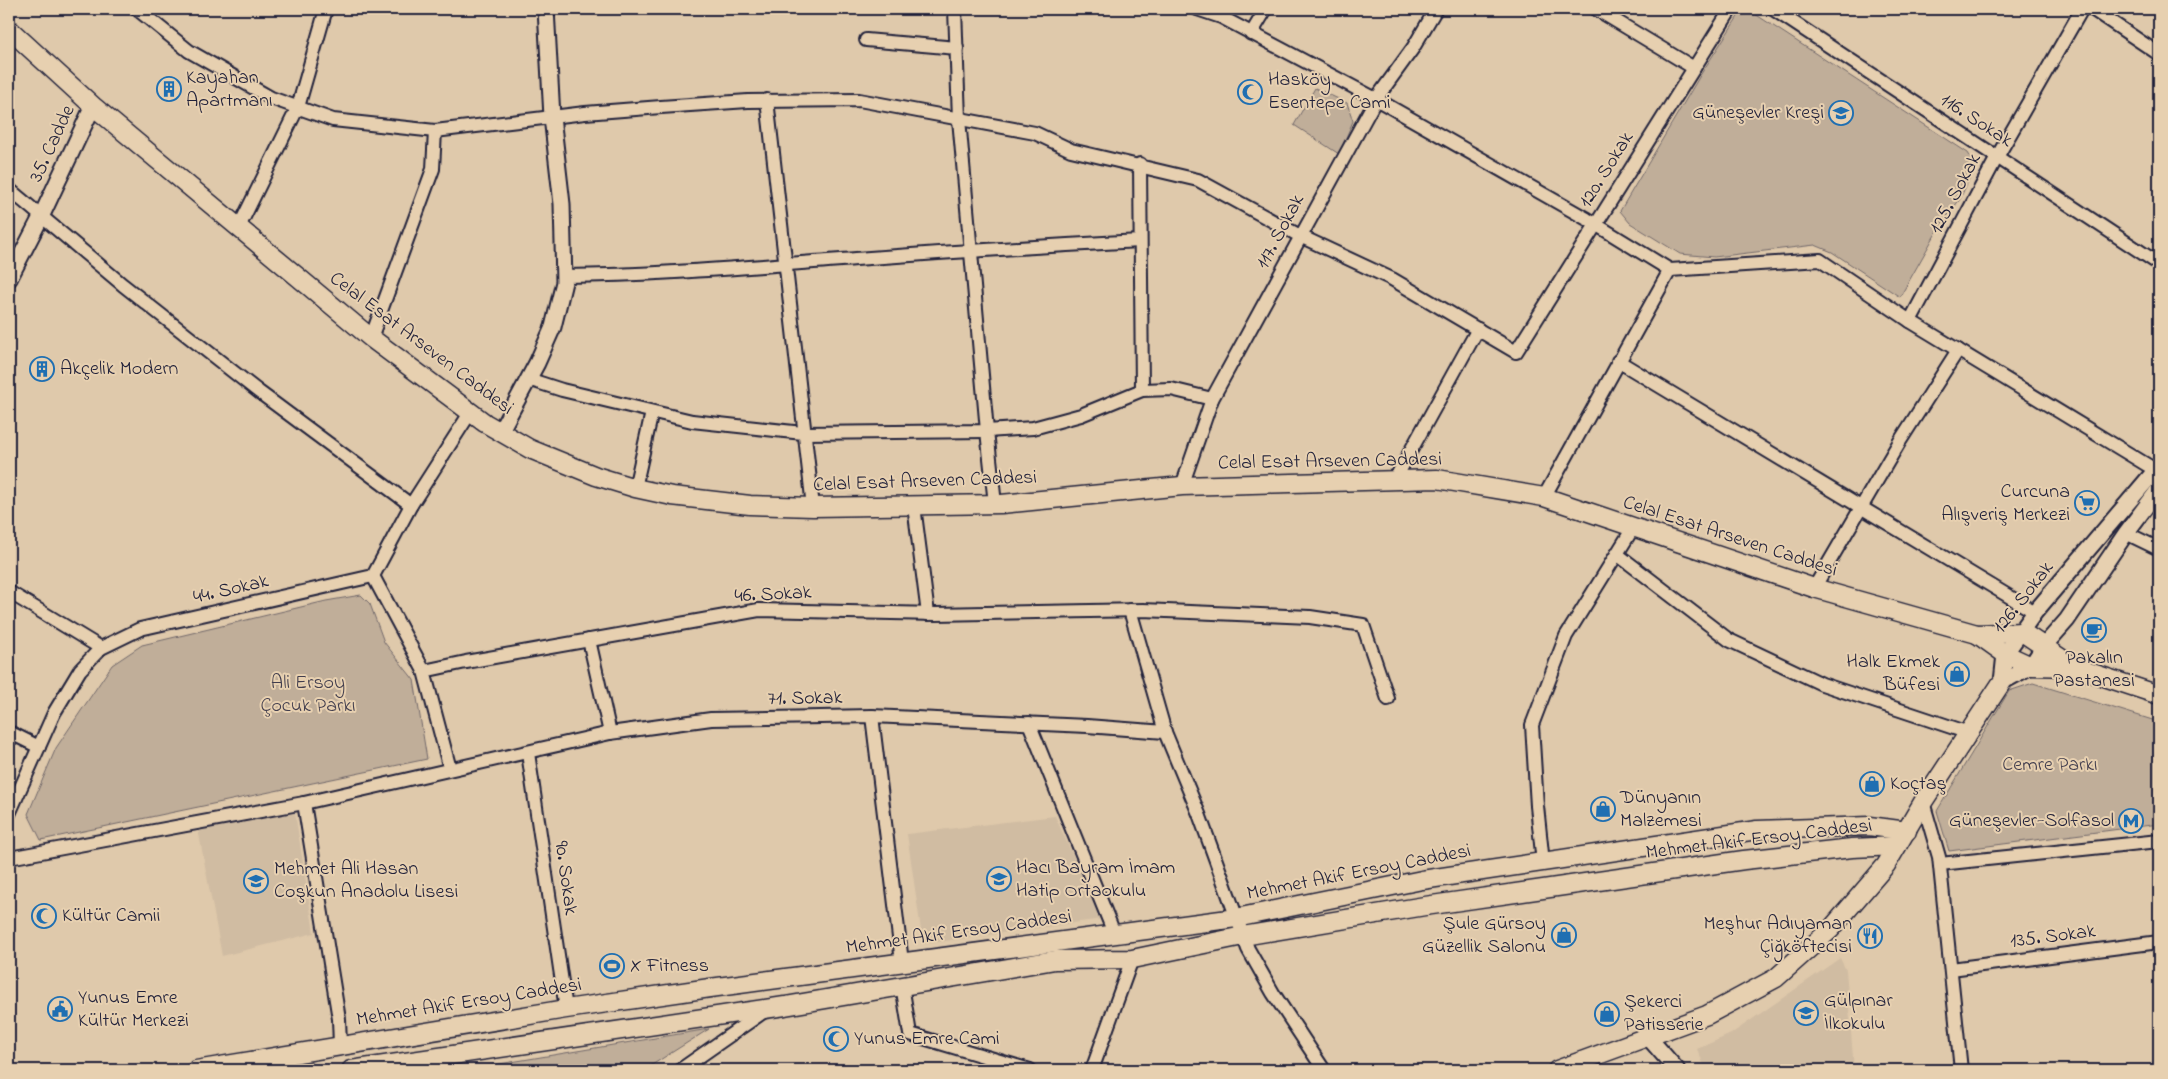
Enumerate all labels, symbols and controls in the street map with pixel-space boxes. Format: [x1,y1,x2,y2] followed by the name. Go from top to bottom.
[186,64,273,116] place label: Kayahan Apartmanı
[1268,66,1391,118] place label: Hasköy Esentepe Cami
[156,76,182,102] building icon: Kayahan Apartmanı
[1237,79,1263,105] mosque icon: Hasköy Esentepe Cami
[1934,87,2018,156] street label: 116. Sokak
[1692,99,1824,128] place label: Güneşevler Kreşi
[1828,100,1854,126] school or university icon: Güneşevler Kreşi
[23,101,83,187] street label: 35. Cadde
[1572,126,1642,214] street label: 120. Sokak
[1923,148,1990,240] street label: 125. Sokak
[1249,189,1313,275] street label: 117. Sokak
[323,265,519,423] street label: Celal Esat Arseven Caddesi
[60,355,179,384] place label: Akçelik Modern
[29,356,55,382] building icon: Akçelik Modern
[1218,446,1442,478] street label: Celal Esat Arseven Caddesi
[813,464,1037,500] street label: Celal Esat Arseven Caddesi
[1941,478,2070,530] place label: Curcuna Alışveriş Merkezi
[1619,489,1841,585] street label: Celal Esat Arseven Caddesi
[2074,490,2100,516] supermarket icon: Curcuna Alışveriş Merkezi
[1986,555,2062,640] street label: 126. Sokak
[190,567,272,613] street label: 44. Sokak
[734,578,812,611] street label: 46. Sokak
[2081,617,2107,643] cafe icon: Pakalın Pastanesi
[2053,644,2135,696] place label: Pakalın Pastanesi
[1846,648,1940,700] place label: Halk Ekmek Büfesi
[1944,661,1970,687] shop icon: Halk Ekmek Büfesi
[260,669,356,721] park label: Ali Ersoy Çocuk Parkı
[767,684,843,714] street label: 71. Sokak
[2002,751,2098,780] park label: Cemre Parkı
[1890,770,1947,799] place label: Koçtaş
[1859,771,1885,797] shop icon: Koçtaş
[1619,784,1702,836] place label: Dünyanın Malzemesi
[1590,796,1616,822] shop icon: Dünyanın Malzemesi
[1949,807,2114,836] place label: Güneşevler-Solfasol
[2118,808,2144,834] metro station icon: Güneşevler-Solfasol
[1644,812,1874,868] street label: Mehmet Akif Ersoy Caddesi
[1244,837,1474,909] street label: Mehmet Akif Ersoy Caddesi
[545,839,585,917] street label: 90. Sokak
[1016,854,1175,906] place label: Hacı Bayram İmam Hatip Ortaokulu
[274,855,458,907] place label: Mehmet Ali Hasan Coşkun Anadolu Lisesi
[986,866,1012,892] school or university icon: Hacı Bayram İmam Hatip Ortaokulu
[243,868,269,894] school or university icon: Mehmet Ali Hasan Coşkun Anadolu Lisesi
[62,902,160,931] place label: Kültür Camii
[31,903,57,929] mosque icon: Kültür Camii
[844,903,1074,963] street label: Mehmet Akif Ersoy Caddesi
[1422,910,1546,962] place label: Şule Gürsoy Güzellik Salonu
[1703,910,1852,963] place label: Meşhur Adıyaman Çiğköftecisi
[2008,917,2098,957] street label: 135. Sokak
[1551,922,1577,948] shop icon: Şule Gürsoy Güzellik Salonu
[1857,923,1883,949] restaurant icon: Meşhur Adıyaman Çiğköftecisi
[630,952,709,981] place label: X Fitness
[599,953,625,979] sports icon: X Fitness
[354,971,584,1035] street label: Mehmet Akif Ersoy Caddesi
[78,984,189,1036] place label: Yunus Emre Kültür Merkezi
[1824,987,1893,1039] place label: Gülpınar İlkokulu
[1624,988,1704,1040] place label: Şekerci Patisserie
[47,996,73,1022] public building icon: Yunus Emre Kültür Merkezi
[1793,1000,1819,1026] school or university icon: Gülpınar İlkokulu
[1594,1001,1620,1027] shop icon: Şekerci Patisserie
[854,1025,1000,1054] place label: Yunus Emre Cami
[823,1026,849,1052] mosque icon: Yunus Emre Cami

